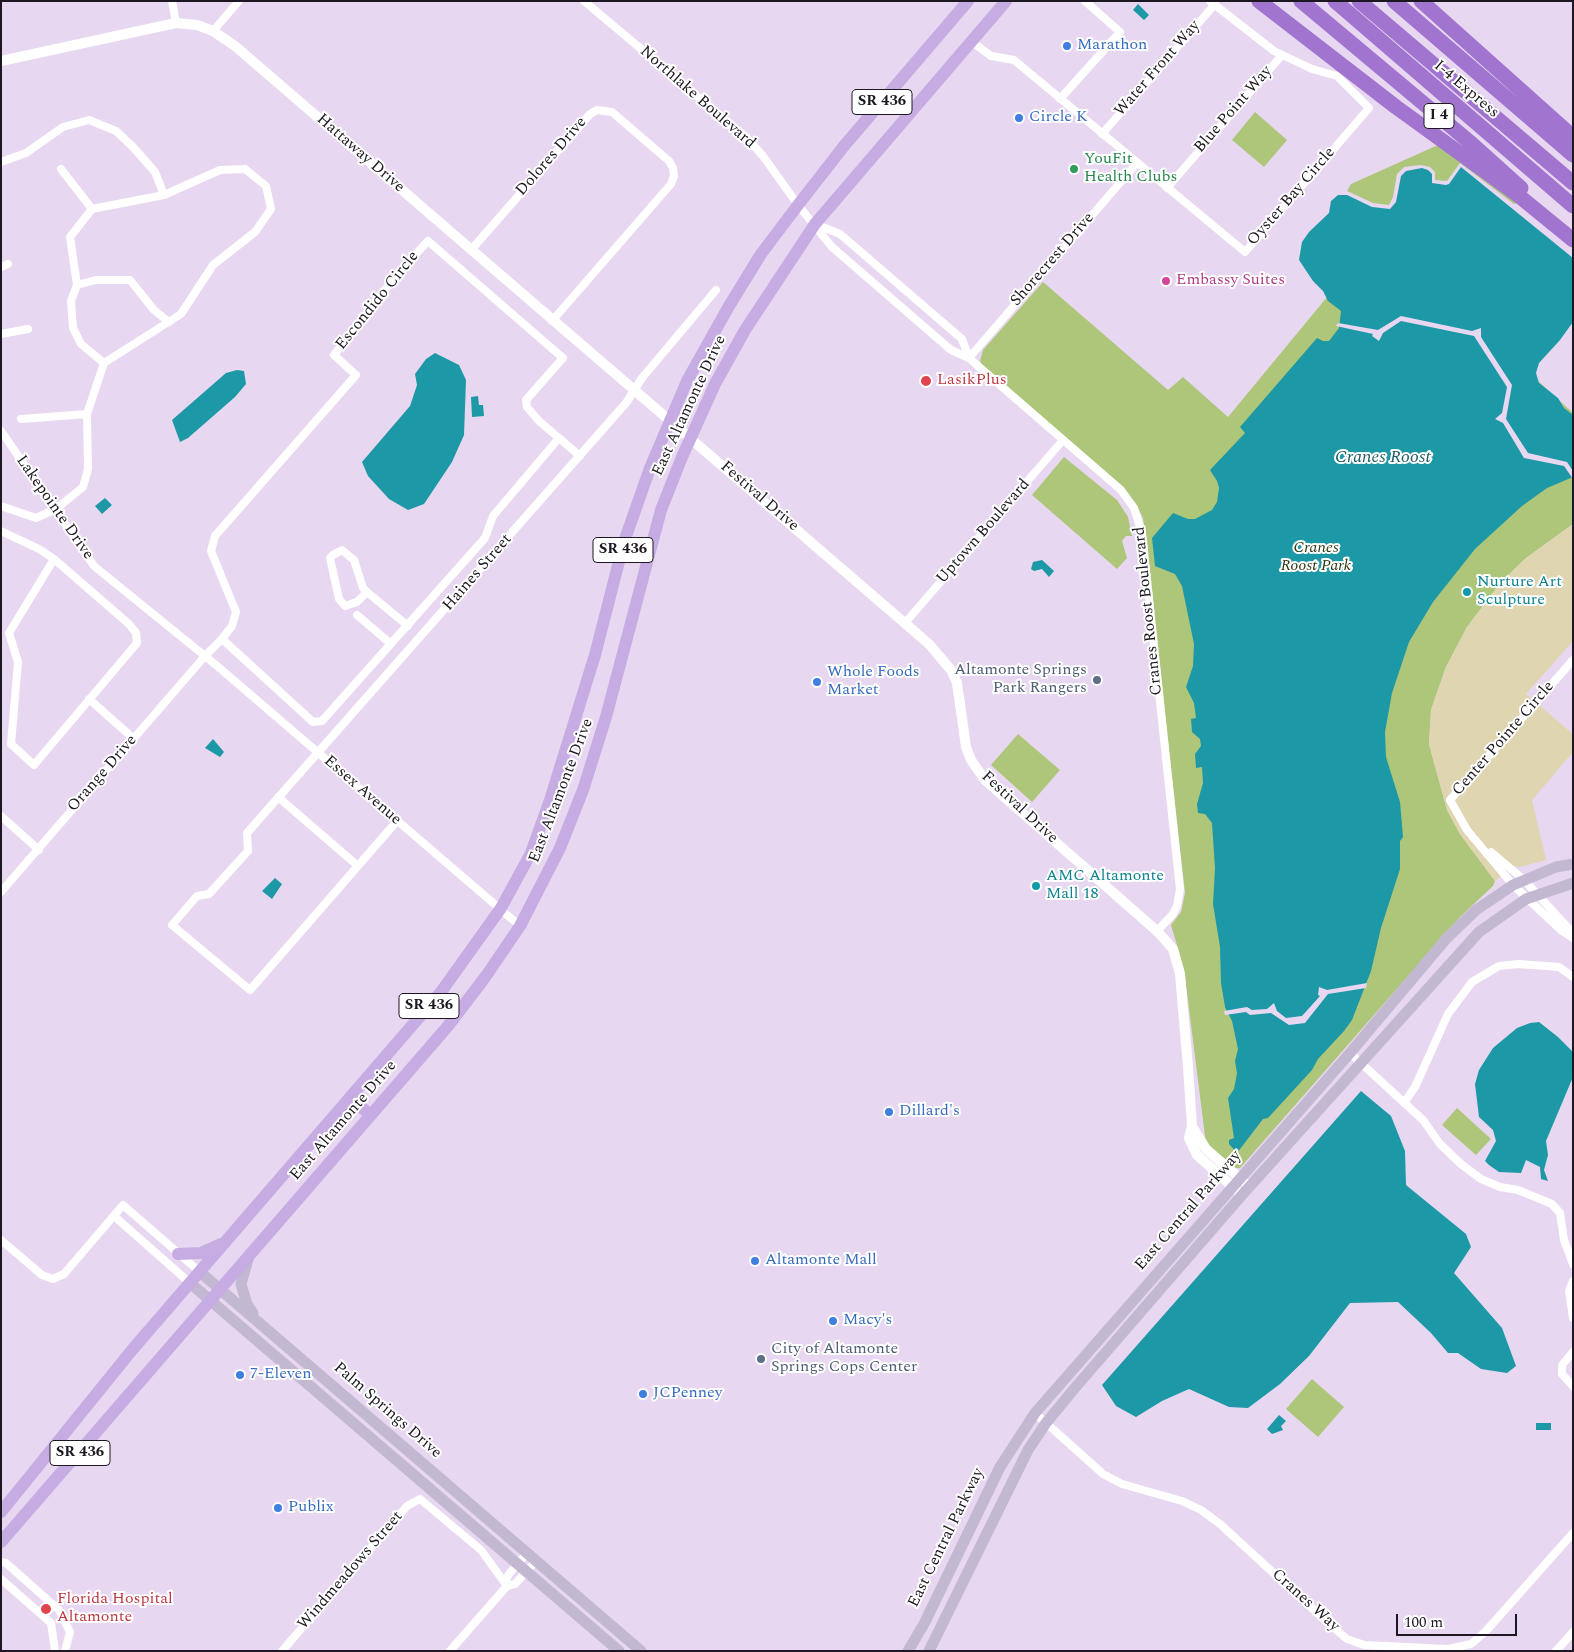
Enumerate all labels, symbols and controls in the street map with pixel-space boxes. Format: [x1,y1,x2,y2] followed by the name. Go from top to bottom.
[1111,17,1205,121] street label: Water Front Way
[1077,36,1147,56] place label: Marathon
[1061,40,1073,52] marker: Marathon
[635,43,759,153] street label: Northlake Boulevard
[1429,57,1503,123] street label: I-4 Express
[1191,63,1277,157] street label: Blue Point Way
[852,90,912,114] road number: SR 436
[1424,104,1454,128] road number: I 4
[1029,108,1088,128] place label: Circle K
[312,110,408,198] street label: Hattaway Drive
[1013,112,1025,124] marker: Circle K
[512,114,592,200] street label: Dolores Drive
[1244,144,1340,250] street label: Oyster Bay Circle
[1084,150,1177,188] place label: YouFit Health Clubs
[1068,163,1080,175] marker: YouFit Health Clubs
[1007,209,1099,311] street label: Shorecrest Drive
[332,248,424,354] street label: Escondido Circle
[1176,271,1285,291] place label: Embassy Suites
[1160,275,1172,287] marker: Embassy Suites
[649,333,731,479] street label: East Altamonte Drive
[937,371,1007,391] place label: LasikPlus
[919,374,933,388] marker: LasikPlus
[1335,447,1431,469] water label: Cranes Roost
[11,452,97,564] street label: Lakepointe Drive
[716,458,802,536] street label: Festival Drive
[933,476,1035,588] street label: Uptown Boulevard
[1131,526,1167,696] street label: Cranes Roost Boulevard
[439,531,517,615] street label: Haines Street
[593,538,653,562] road number: SR 436
[1281,539,1351,577] park label: Cranes Roost Park
[1477,573,1562,611] place label: Nurture Art Sculpture
[1461,586,1473,598] marker: Nurture Art Sculpture
[954,661,1087,699] place label: Altamonte Springs Park Rangers
[827,663,920,701] place label: Whole Foods Market
[1091,674,1103,686] marker: Altamonte Springs Park Rangers
[811,676,823,688] marker: Whole Foods Market
[1449,678,1559,800] street label: Center Pointe Circle
[526,716,598,866] street label: East Altamonte Drive
[64,731,142,817] street label: Orange Drive
[319,752,405,830] street label: Essex Avenue
[977,768,1061,848] street label: Festival Drive
[1046,867,1164,905] place label: AMC Altamonte Mall 18
[1030,880,1042,892] marker: AMC Altamonte Mall 18
[399,994,459,1018] road number: SR 436
[287,1057,401,1185] street label: East Altamonte Drive
[899,1102,960,1122] place label: Dillard's
[883,1106,895,1118] marker: Dillard's
[1132,1147,1246,1275] street label: East Central Parkway
[765,1251,877,1271] place label: Altamonte Mall
[749,1255,761,1267] marker: Altamonte Mall
[843,1311,892,1331] place label: Macy's
[827,1315,839,1327] marker: Macy's
[771,1340,917,1378] place label: City of Altamonte Springs Cops Center
[755,1353,767,1365] marker: City of Altamonte Springs Cops Center
[329,1359,445,1463] street label: Palm Springs Drive
[250,1365,312,1385] place label: 7-Eleven
[234,1369,246,1381] marker: 7-Eleven
[653,1384,723,1404] place label: JCPenney
[637,1388,649,1400] marker: JCPenney
[50,1440,110,1466] road number: SR 436
[905,1465,989,1611] street label: East Central Parkway
[288,1498,334,1518] place label: Publix
[272,1502,284,1514] marker: Publix
[294,1508,408,1634] street label: Windmeadows Street
[1267,1566,1343,1636] street label: Cranes Way
[57,1590,173,1628] place label: Florida Hospital Altamonte
[39,1602,53,1616] marker: Florida Hospital Altamonte
[1399,1604,1520,1636] scale bar
[1404,1611,1443,1634] text: 100 m

